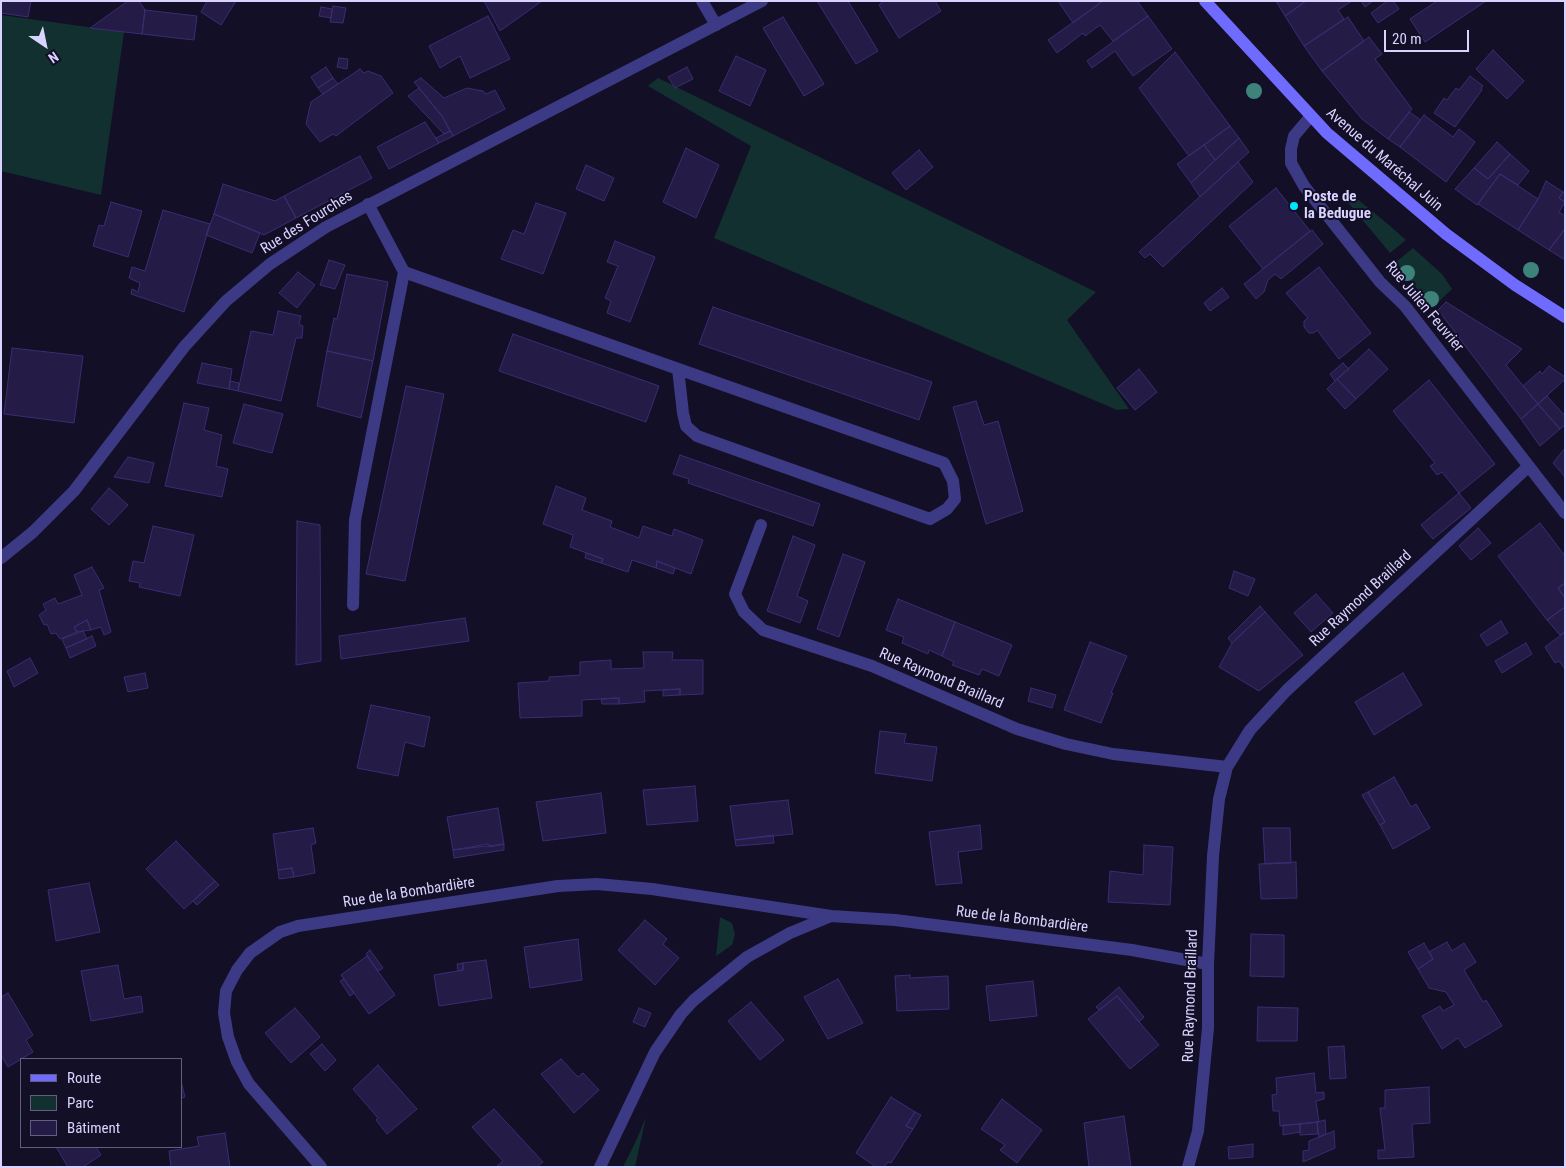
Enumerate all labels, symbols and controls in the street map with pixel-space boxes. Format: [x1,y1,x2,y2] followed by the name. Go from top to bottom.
[20,20,70,70] north arrow
[1386,20,1471,52] scale bar
[1392,30,1422,48] text: 20 m
[45,48,61,66] text: N
[1322,105,1446,215] street label: Avenue du Maréchal Juin
[258,188,356,258] street label: Rue des Fourches
[1304,188,1371,223] place label: Poste de la Bedugue
[1288,200,1300,212] marker: Poste de la Bedugue
[1381,258,1467,356] street label: Rue Julien Feuvrier
[1306,547,1416,651] street label: Rue Raymond Braillard
[876,645,1006,713] street label: Rue Raymond Braillard
[342,874,476,912] street label: Rue de la Bombardière
[955,903,1089,937] street label: Rue de la Bombardière
[1180,929,1202,1063] street label: Rue Raymond Braillard
[20,1058,182,1148] legend
[67,1069,101,1087] text: Route
[67,1094,94,1112] text: Parc
[67,1119,120,1137] text: Bâtiment

